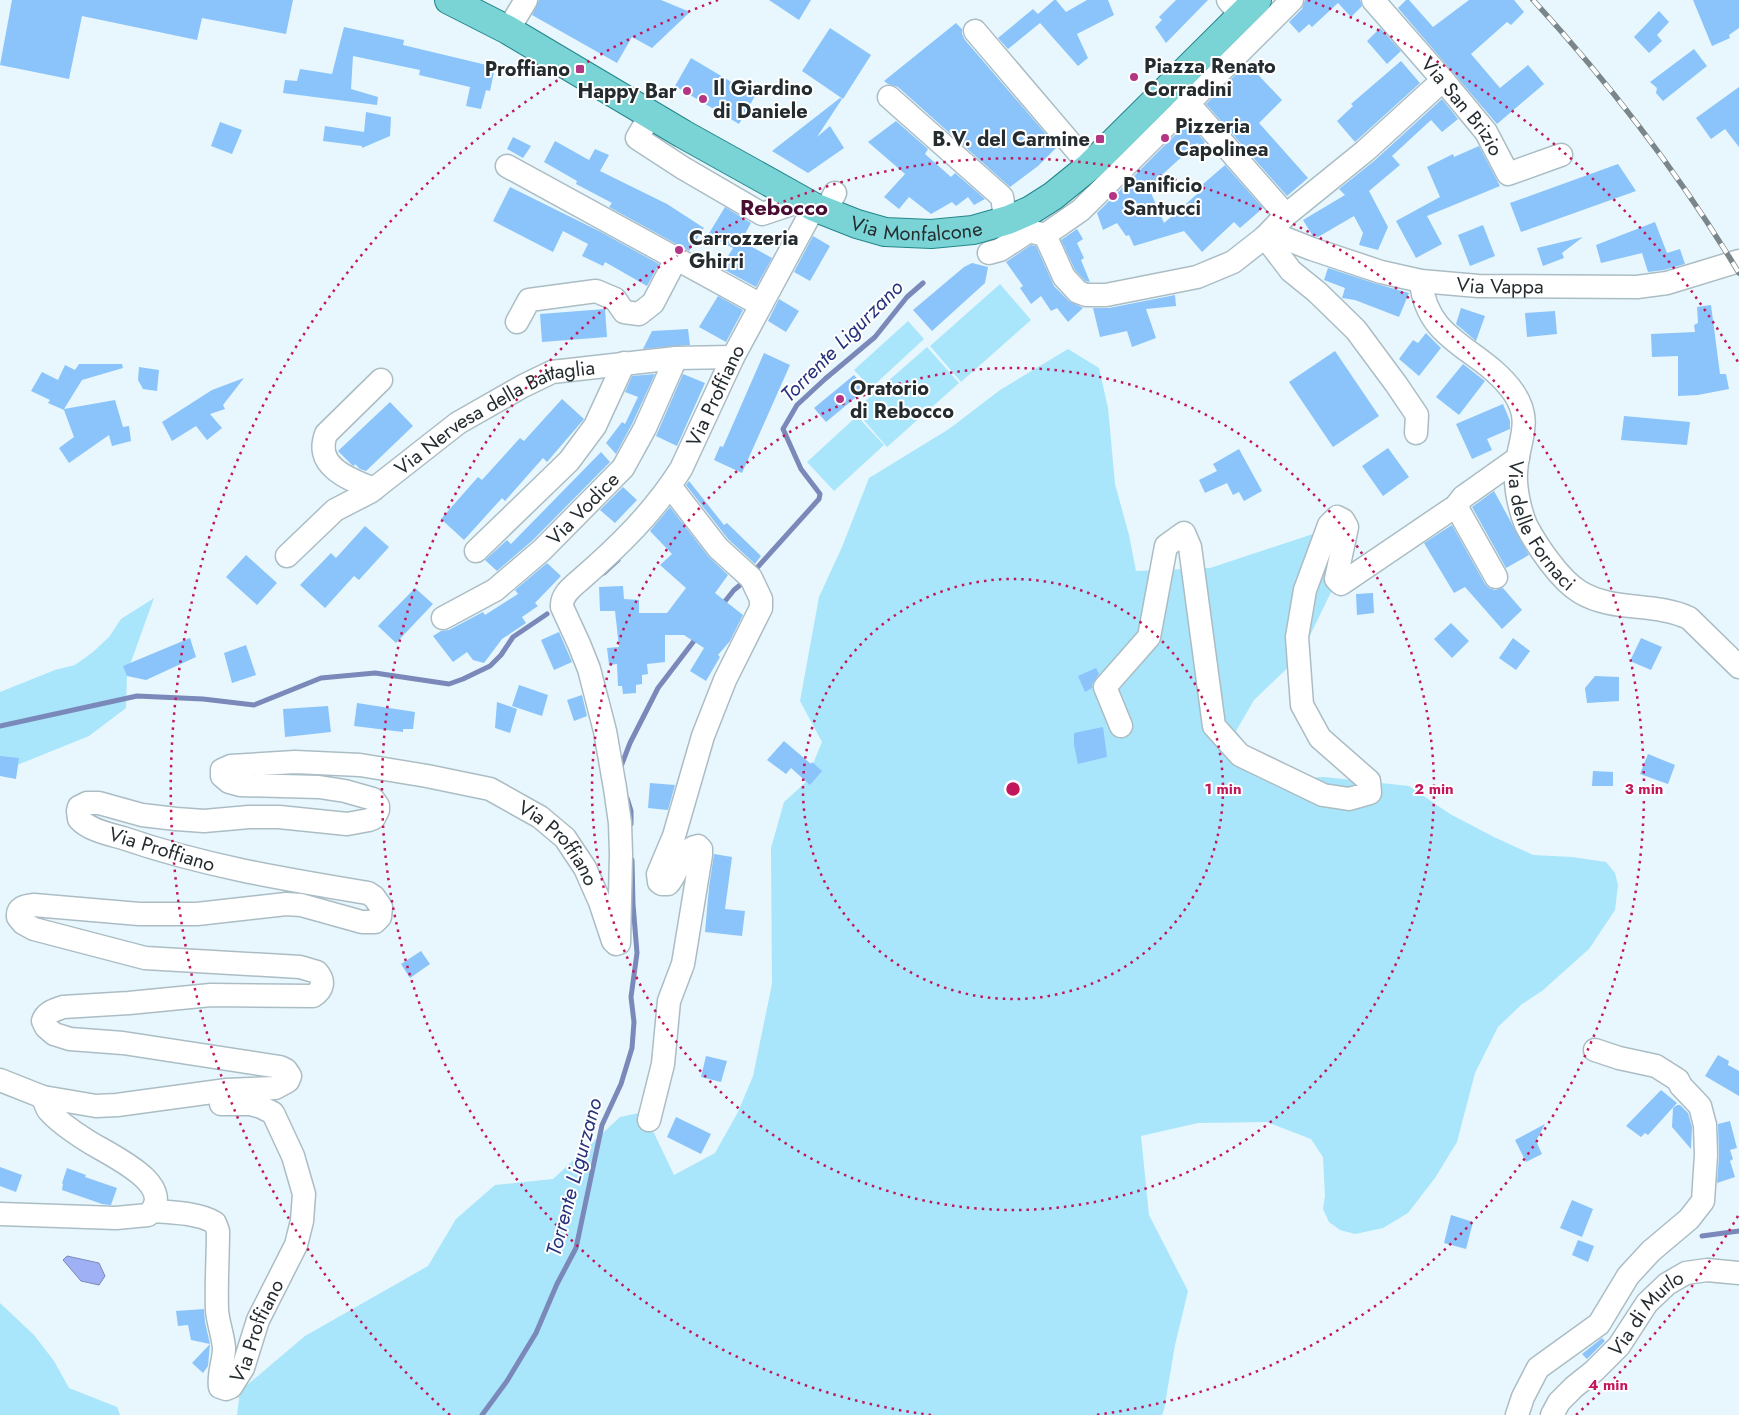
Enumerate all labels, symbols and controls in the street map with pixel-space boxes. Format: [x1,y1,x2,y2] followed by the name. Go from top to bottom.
[1414,50,1510,161] street label: Via San Brizio
[1144,52,1276,104] place label: Piazza Renato Corradini
[485,55,570,84] place label: Proffiano
[574,63,586,75] marker: Proffiano
[1128,71,1140,83] marker: Piazza Renato Corradini
[713,74,813,126] place label: Il Giardino di Daniele
[577,77,678,106] place label: Happy Bar
[681,85,693,97] marker: Happy Bar
[697,93,709,105] marker: Il Giardino di Daniele
[1175,112,1269,164] place label: Pizzeria Capolinea
[932,125,1090,154] place label: B.V. del Carmine
[1159,132,1171,144] marker: Pizzeria Capolinea
[1094,133,1106,145] marker: B.V. del Carmine
[1123,171,1202,223] place label: Panificio Santucci
[1107,190,1119,202] marker: Panificio Santucci
[740,191,828,223] district label: Rebocco
[847,209,986,249] street label: Via Monfalcone
[689,224,799,276] place label: Carrozzeria Ghirri
[673,244,685,256] marker: Carrozzeria Ghirri
[1455,270,1544,301] street label: Via Vappa
[774,273,910,409] water label: Torrente Ligurzano
[679,339,752,452] street label: Via Proffiano
[389,353,596,482] street label: Via Nervesa della Battaglia
[850,374,954,426] place label: Oratorio di Rebocco
[834,393,846,405] marker: Oratorio di Rebocco
[1501,459,1582,598] street label: Via delle Fornaci
[540,466,626,552] street label: Via Vodice
[1204,778,1242,800] text: 1 min
[1414,778,1454,800] text: 2 min
[1625,778,1663,800] text: 3 min
[1004,780,1022,798] centre of rings
[512,793,605,891] street label: Via Proffiano
[105,820,219,879] street label: Via Proffiano
[539,1095,609,1259] water label: Torrente Ligurzano
[1602,1263,1689,1364] street label: Via di Murlo
[223,1274,291,1389] street label: Via Proffiano
[1588,1374,1628,1396] text: 4 min

